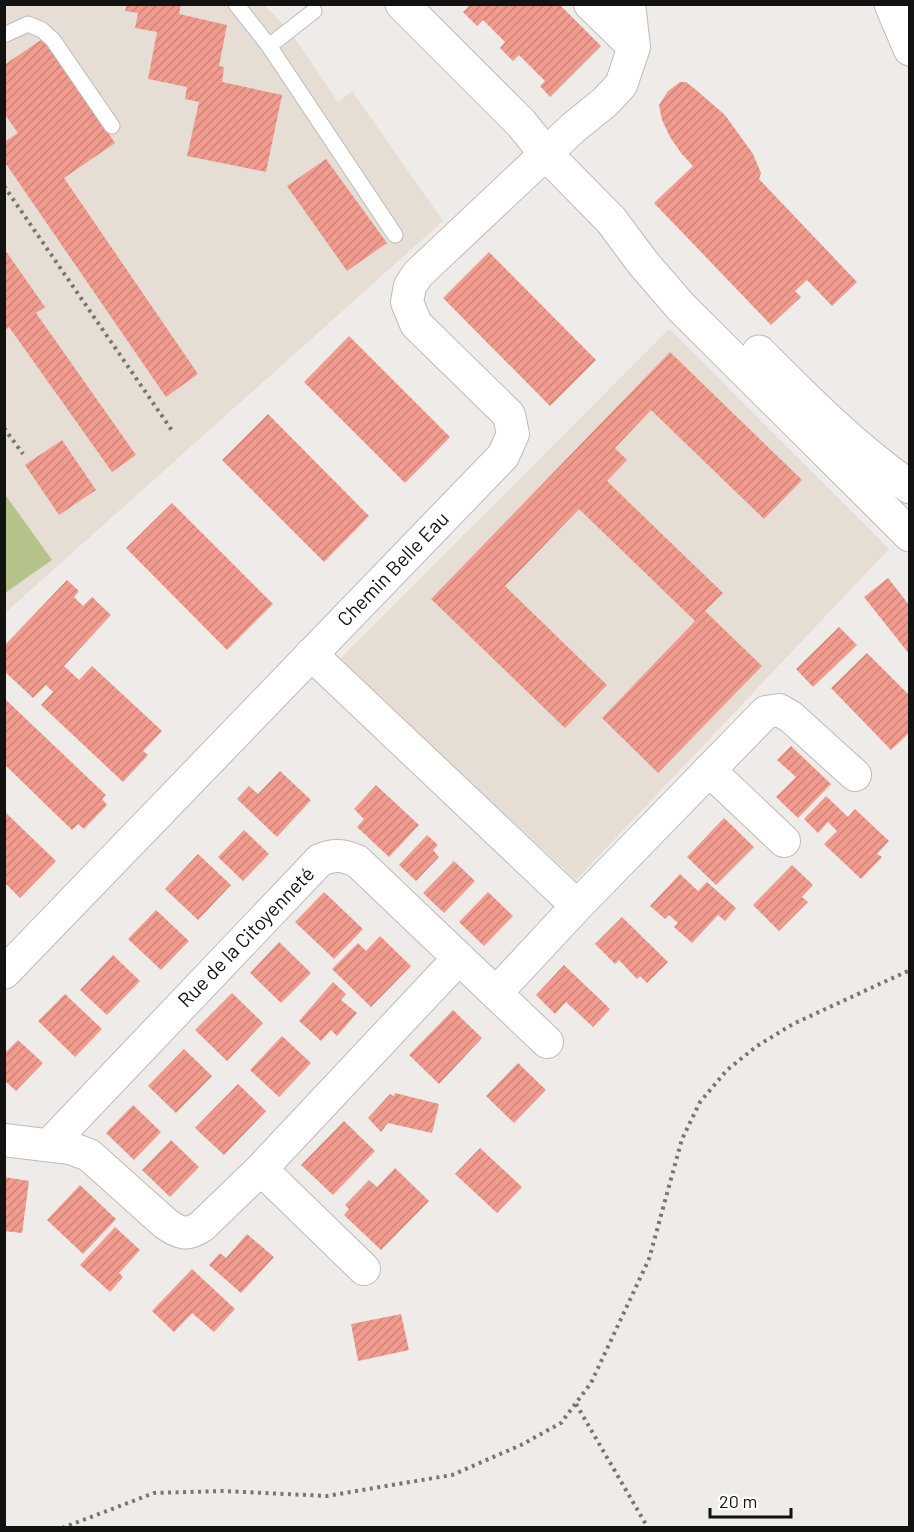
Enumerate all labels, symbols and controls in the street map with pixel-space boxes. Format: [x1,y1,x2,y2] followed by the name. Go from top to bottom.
[332,506,453,631] street label: Chemin Belle Eau
[172,861,318,1011] street label: Rue de la Citoyenneté
[710,1481,791,1519] scale bar
[719,1490,757,1512] text: 20 m

